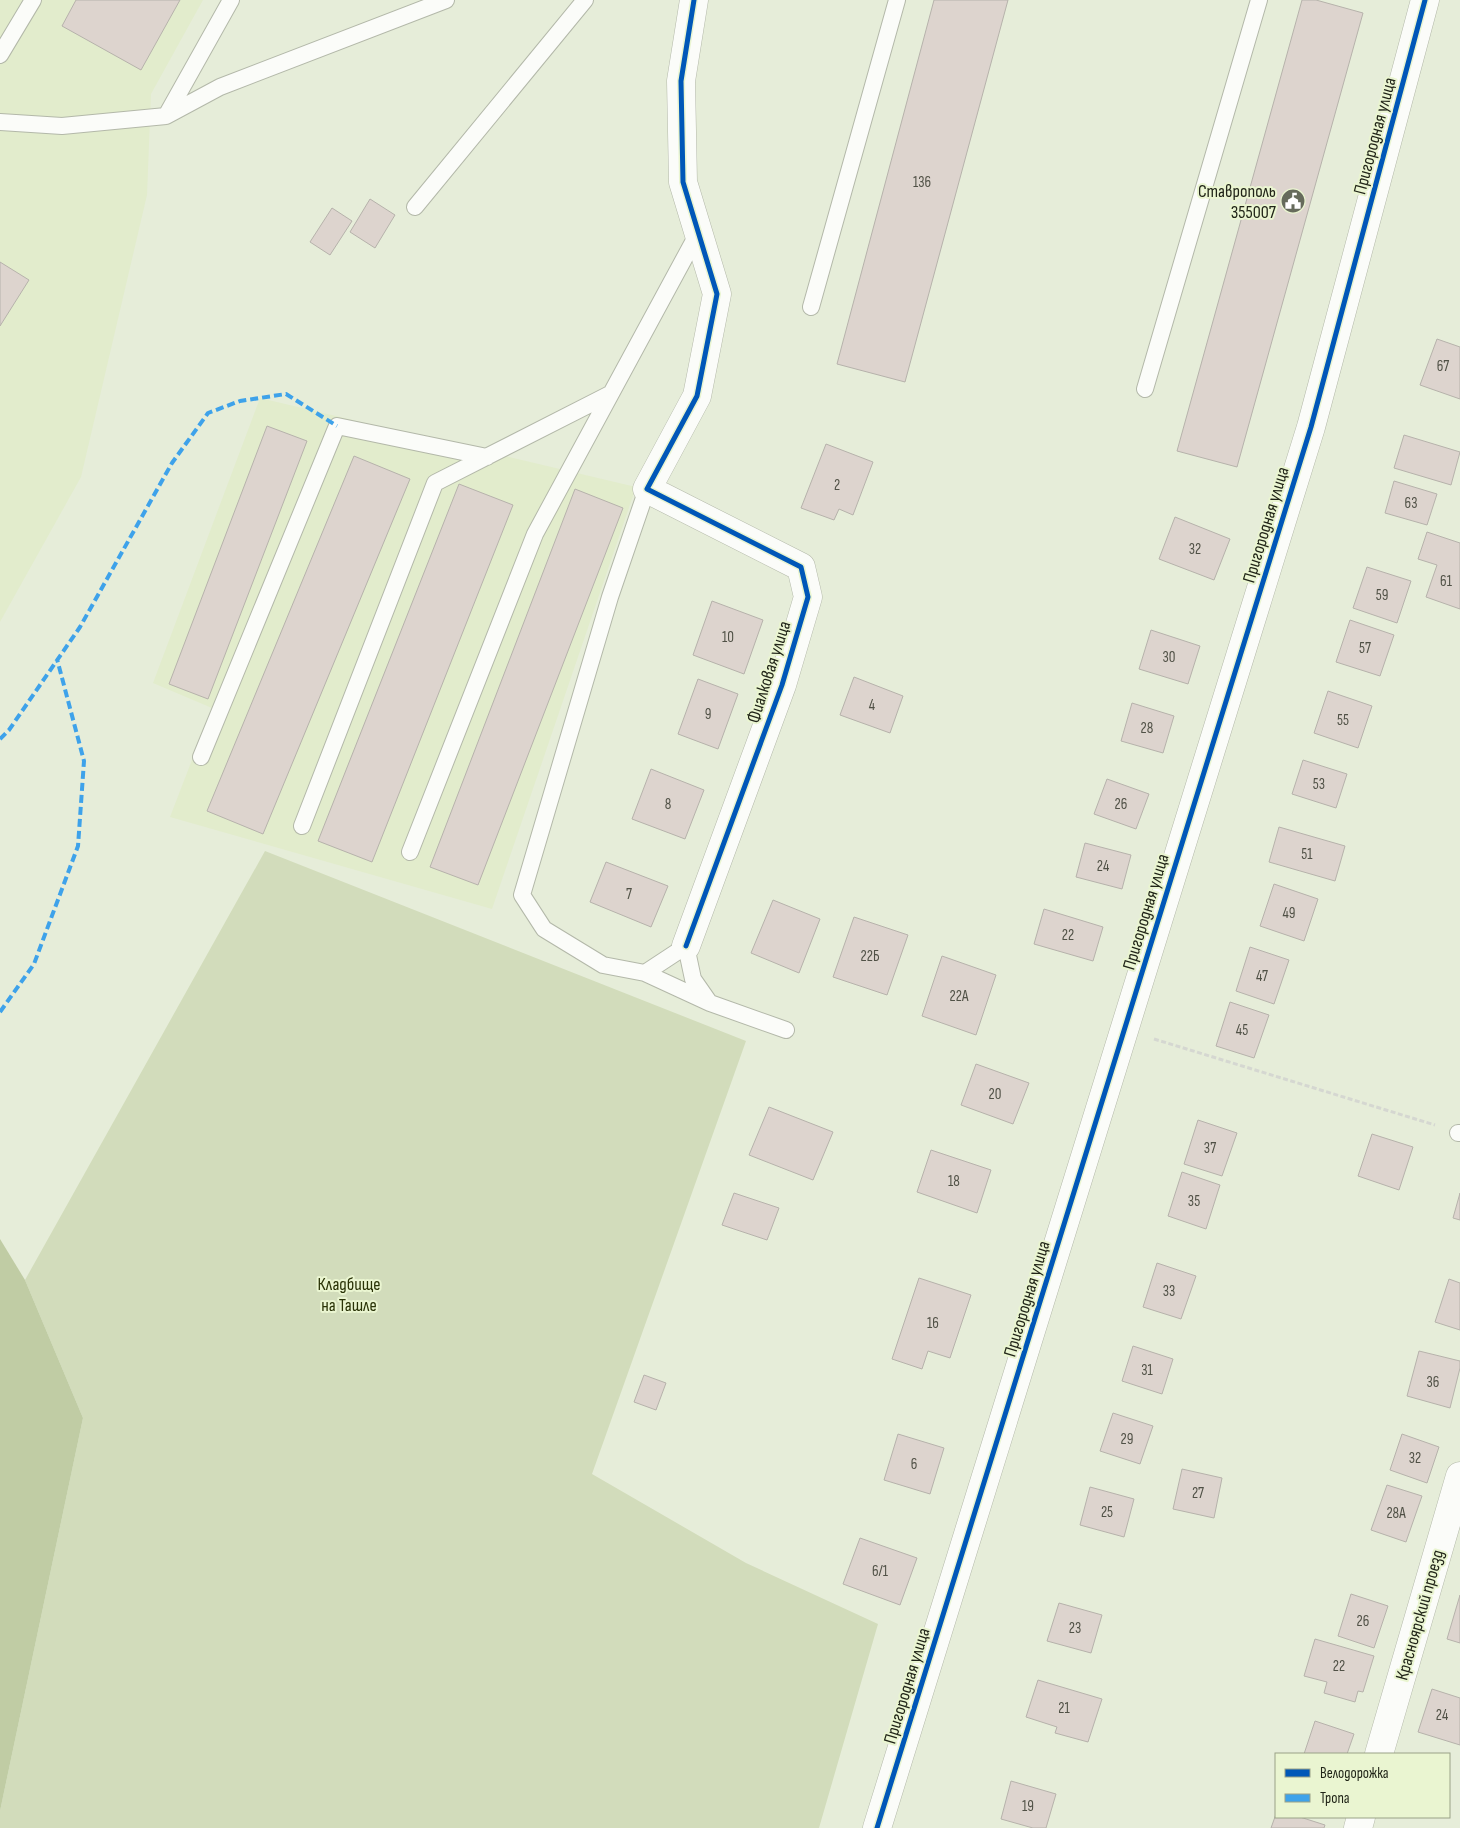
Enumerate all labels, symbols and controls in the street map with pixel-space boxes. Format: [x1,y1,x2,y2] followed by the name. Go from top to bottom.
[1349,75,1401,197] street label: Пригородная улица
[913,173,931,192] house number: 136
[1198,181,1277,223] place label: Ставрополь 355007
[1280,188,1306,214] public building icon: Ставрополь 355007
[1437,357,1449,376] house number: 67
[1238,464,1294,585] street label: Пригородная улица
[834,476,840,495] house number: 2
[1405,494,1417,513] house number: 63
[1189,540,1201,559] house number: 32
[1440,572,1453,591] house number: 61
[1376,586,1388,605] house number: 59
[743,618,795,726] street label: Фиалковая улица
[722,628,734,647] house number: 10
[1359,639,1371,658] house number: 57
[1163,648,1175,667] house number: 30
[869,696,875,715] house number: 4
[705,705,711,724] house number: 9
[1337,711,1349,730] house number: 55
[1141,719,1153,738] house number: 28
[1313,775,1325,794] house number: 53
[665,795,671,814] house number: 8
[1115,795,1127,814] house number: 26
[1301,845,1313,864] house number: 51
[1118,851,1174,972] street label: Пригородная улица
[1097,857,1109,876] house number: 24
[626,885,632,904] house number: 7
[1283,904,1295,923] house number: 49
[1062,926,1074,945] house number: 22
[861,947,880,966] house number: 22Б
[1256,967,1268,986] house number: 47
[950,987,969,1006] house number: 22А
[1236,1021,1248,1040] house number: 45
[989,1085,1001,1104] house number: 20
[1204,1139,1216,1158] house number: 37
[948,1172,960,1191] house number: 18
[1188,1192,1200,1211] house number: 35
[999,1238,1055,1359] street label: Пригородная улица
[317,1274,381,1316] park label: Кладбище на Ташле
[1163,1282,1175,1301] house number: 33
[927,1314,939,1333] house number: 16
[1141,1361,1154,1380] house number: 31
[1427,1373,1439,1392] house number: 36
[1121,1430,1133,1449] house number: 29
[1409,1449,1421,1468] house number: 32
[911,1455,917,1474] house number: 6
[1192,1484,1204,1503] house number: 27
[1101,1503,1113,1522] house number: 25
[1386,1504,1406,1523] house number: 28А
[1391,1547,1449,1683] street label: Красноярский проезд
[872,1562,889,1581] house number: 6/1
[1357,1612,1369,1631] house number: 26
[1069,1619,1081,1638] house number: 23
[879,1625,935,1746] street label: Пригородная улица
[1333,1657,1345,1676] house number: 22
[1058,1699,1070,1718] house number: 21
[1436,1706,1448,1725] house number: 24
[1275,1753,1450,1818] legend
[1320,1764,1389,1783] text: Велодорожка
[1320,1789,1350,1808] text: Тропа
[1022,1797,1034,1816] house number: 19

